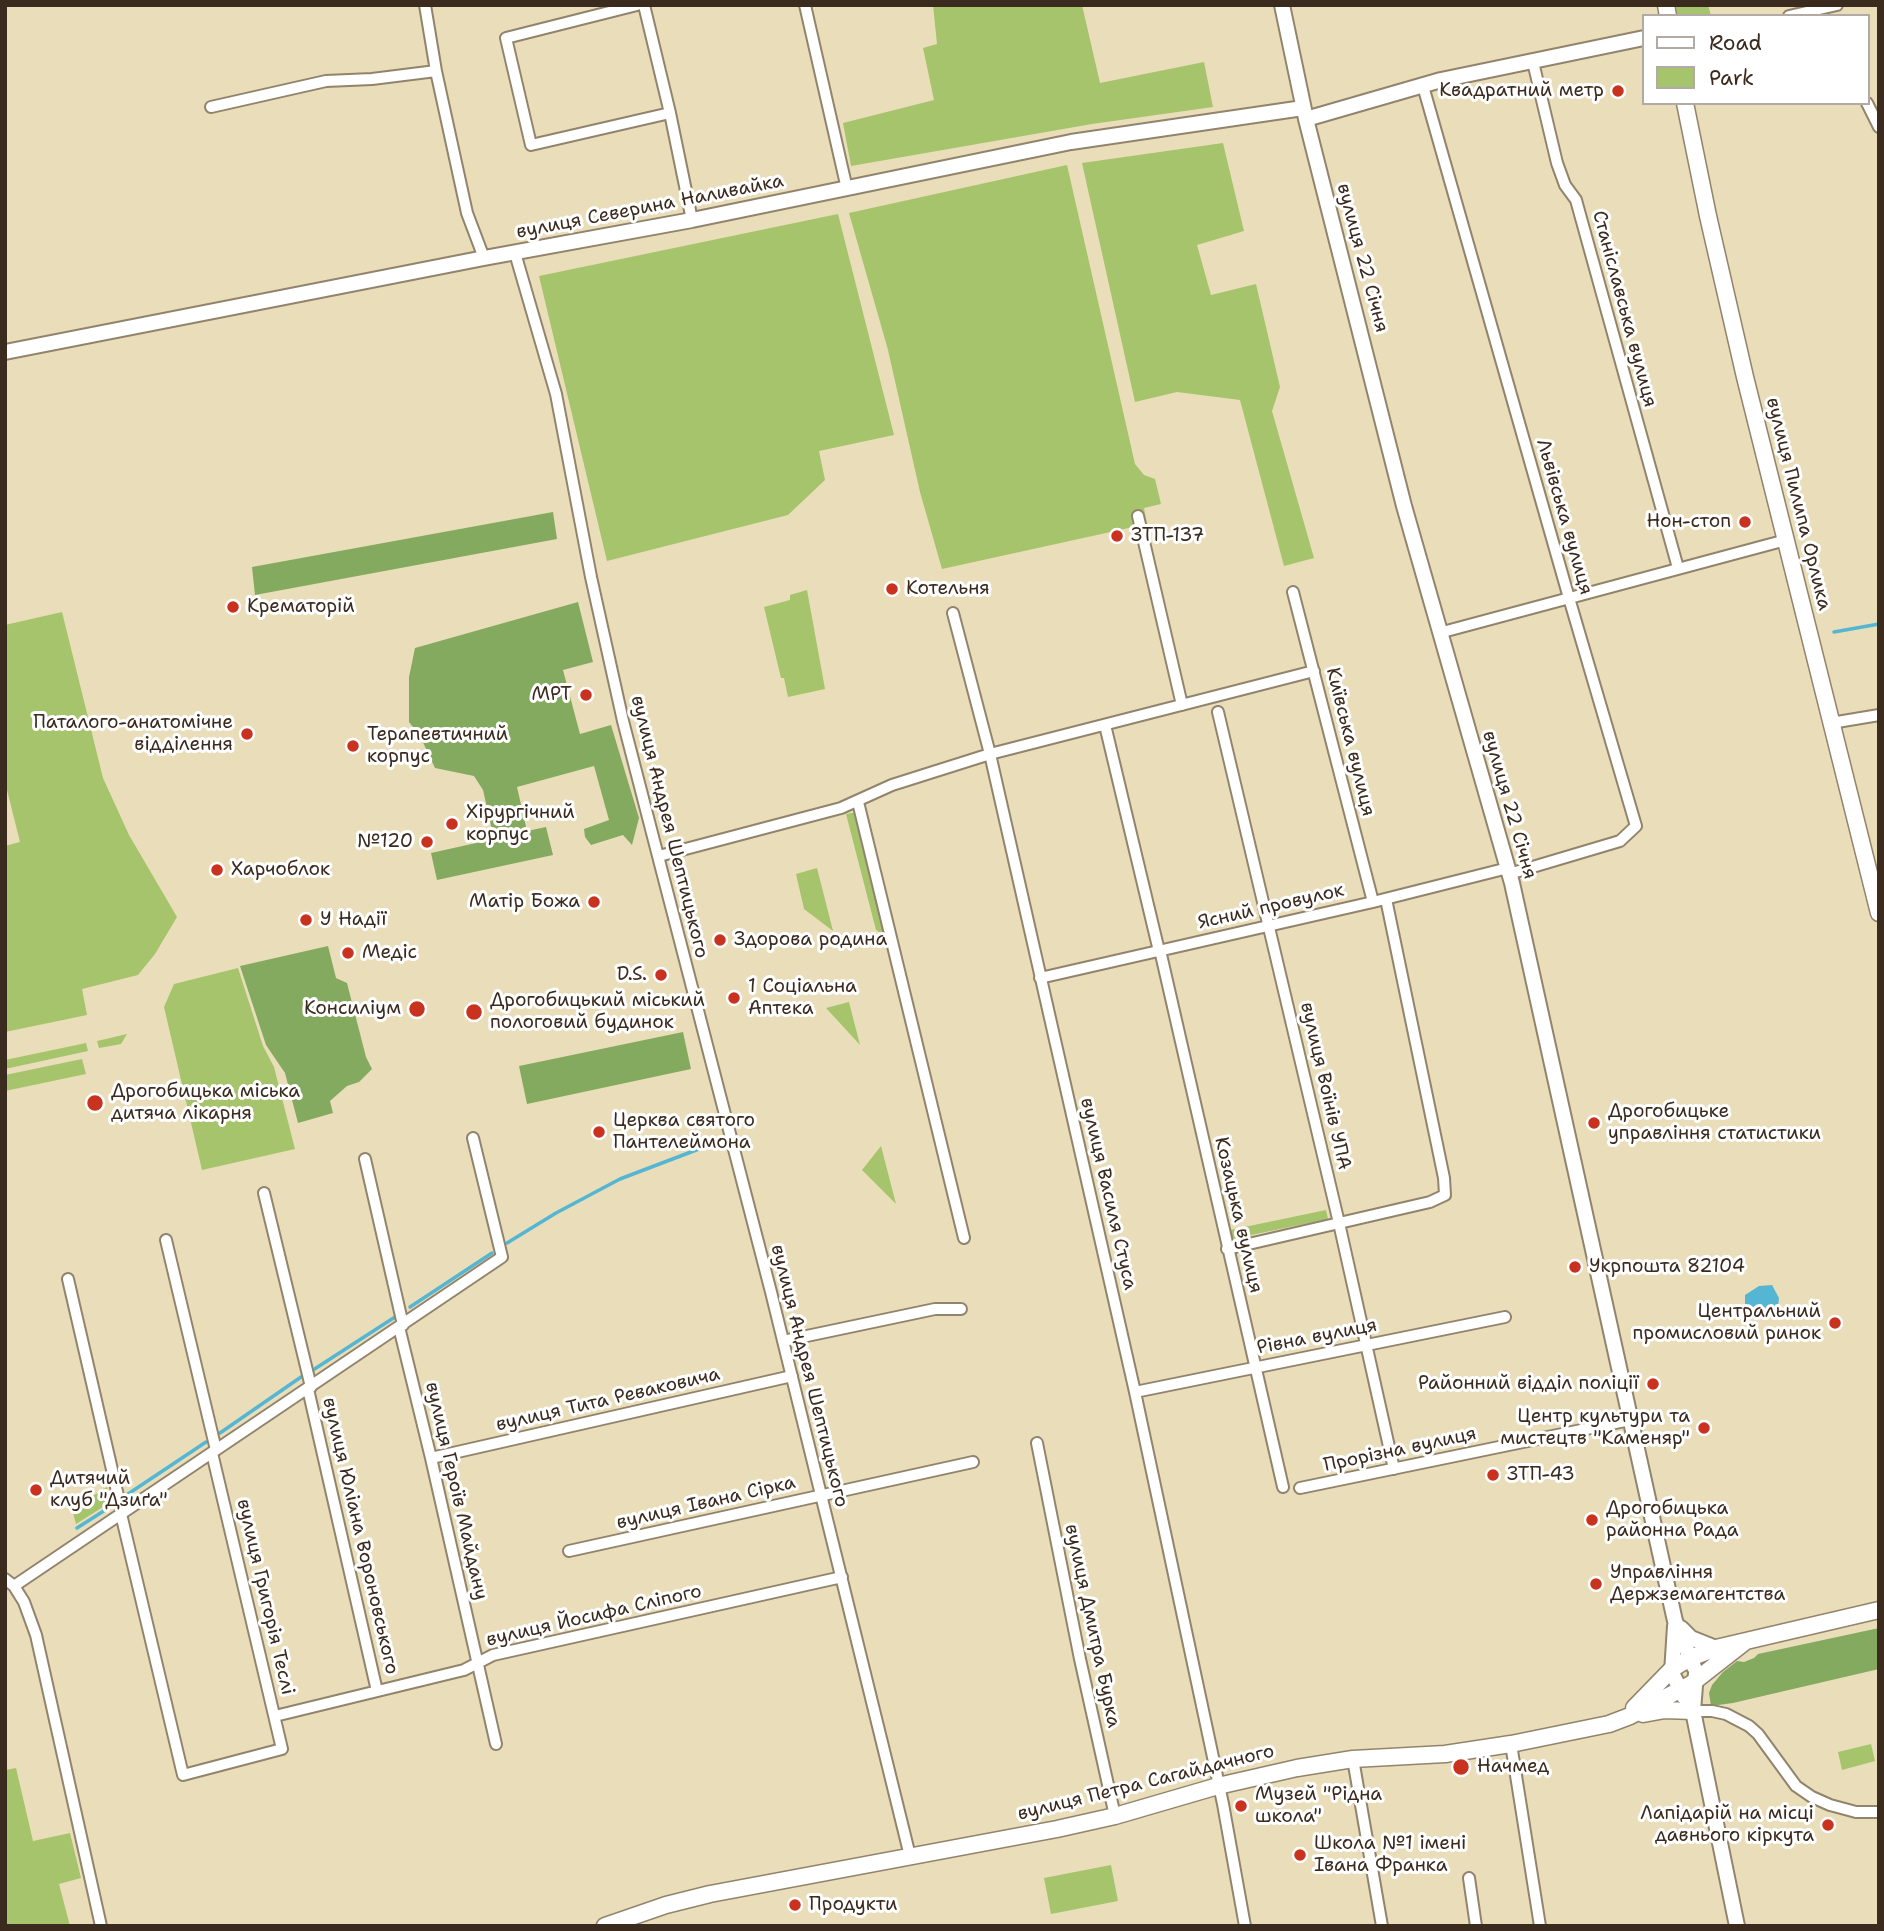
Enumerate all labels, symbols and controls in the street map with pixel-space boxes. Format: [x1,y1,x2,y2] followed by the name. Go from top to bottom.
[1643,14,1870,105] legend
[1709,29,1762,57] text: Road
[1709,64,1754,92] text: Park
[1439,80,1604,102] place label: Квадратний метр
[1610,83,1626,99] marker: Квадратний метр
[514,170,786,244] street label: вулиця Северина Наливайка
[1331,181,1393,335] street label: вулиця 22 Січня
[1587,208,1661,410] street label: Станіславська вулиця
[1761,395,1835,613] street label: вулиця Пилипа Орлика
[1531,437,1597,597] street label: Львівська вулиця
[1646,511,1731,533] place label: Нон-стоп
[1737,514,1753,530] marker: Нон-стоп
[1131,525,1204,547] place label: ЗТП-137
[1109,528,1125,544] marker: ЗТП-137
[906,578,990,600] place label: Котельня
[884,581,900,597] marker: Котельня
[247,596,355,618] place label: Крематорій
[225,599,241,615] marker: Крематорій
[1321,665,1379,819] street label: Київська вулиця
[531,684,572,706] place label: МРТ
[578,687,594,703] marker: МРТ
[625,693,713,961] street label: вулиця Андрея Шептицького
[33,712,233,756] place label: Паталого-анатомічне відділення
[367,724,508,768] place label: Терапевтичний корпус
[239,726,255,742] marker: Паталого-анатомічне відділення
[1477,728,1541,882] street label: вулиця 22 Січня
[345,738,361,754] marker: Терапевтичний корпус
[466,802,575,846] place label: Хірургічний корпус
[444,816,460,832] marker: Хірургічний корпус
[357,831,413,853] place label: №120
[419,834,435,850] marker: №120
[231,859,330,881] place label: Харчоблок
[209,862,225,878] marker: Харчоблок
[1196,879,1346,935] street label: Ясний провулок
[469,891,580,913] place label: Матір Божа
[586,894,602,910] marker: Матір Божа
[320,909,387,931] place label: У Надії
[298,912,314,928] marker: У Надії
[734,929,887,951] place label: Здорова родина
[712,932,728,948] marker: Здорова родина
[362,942,417,964] place label: Медіс
[340,945,356,961] marker: Медіс
[617,964,647,986] place label: D.S.
[653,967,669,983] marker: D.S.
[748,976,857,1020] place label: 1 Соціальна Аптека
[490,990,705,1034] place label: Дрогобицький міський пологовий будинок
[726,990,742,1006] marker: 1 Соціальна Аптека
[304,998,401,1020] place label: Консиліум
[407,999,427,1019] marker: Консиліум
[1295,1000,1355,1172] street label: вулиця Воїнів УПА
[464,1002,484,1022] marker: Дрогобицький міський пологовий будинок
[111,1081,300,1125] place label: Дрогобицька міська дитяча лікарня
[85,1093,105,1113] marker: Дрогобицька міська дитяча лікарня
[1075,1096,1141,1292] street label: вулиця Василя Стуса
[1608,1101,1821,1145] place label: Дрогобицьке управління статистики
[613,1110,755,1154] place label: Церква святого Пантелеймона
[1586,1115,1602,1131] marker: Дрогобицьке управління статистики
[591,1124,607,1140] marker: Церква святого Пантелеймона
[1209,1135,1267,1295] street label: Козацька вулиця
[765,1242,853,1510] street label: вулиця Андрея Шептицького
[1589,1256,1745,1278] place label: Укрпошта 82104
[1567,1259,1583,1275] marker: Укрпошта 82104
[1633,1301,1821,1345] place label: Центральний промисловий ринок
[1255,1314,1379,1360] street label: Рівна вулиця
[1827,1315,1843,1331] marker: Центральний промисловий ринок
[494,1363,722,1437] street label: вулиця Тита Реваковича
[1418,1373,1639,1395] place label: Районний відділ поліції
[1645,1376,1661,1392] marker: Районний відділ поліції
[420,1380,492,1602] street label: вулиця Героїв Майдану
[317,1395,403,1677] street label: вулиця Юліана Вороновського
[1500,1406,1690,1450] place label: Центр культури та мистецтв "Каменяр"
[1696,1420,1712,1436] marker: Центр культури та мистецтв "Каменяр"
[1322,1423,1478,1477] street label: Прорізна вулиця
[1507,1464,1575,1486] place label: ЗТП-43
[1485,1467,1501,1483] marker: ЗТП-43
[50,1468,168,1512] place label: Дитячий клуб "Дзиґа"
[614,1471,798,1535] street label: вулиця Івана Сірка
[28,1482,44,1498] marker: Дитячий клуб "Дзиґа"
[231,1497,299,1697] street label: вулиця Григорія Теслі
[1606,1498,1739,1542] place label: Дрогобицька районна Рада
[1584,1512,1600,1528] marker: Дрогобицька районна Рада
[1059,1522,1125,1730] street label: вулиця Дмитра Бурка
[1610,1562,1785,1606] place label: Управління Держземагентства
[1588,1576,1604,1592] marker: Управління Держземагентства
[484,1580,704,1652] street label: вулиця Йосифа Сліпого
[1015,1740,1277,1826] street label: вулиця Петра Сагайдачного
[1477,1756,1549,1778] place label: Начмед
[1451,1757,1471,1777] marker: Начмед
[1255,1784,1382,1828] place label: Музей "Рідна школа"
[1233,1798,1249,1814] marker: Музей "Рідна школа"
[1640,1803,1814,1847] place label: Лапідарій на місці давнього кіркута
[1820,1817,1836,1833] marker: Лапідарій на місці давнього кіркута
[1314,1833,1466,1877] place label: Школа №1 імені Івана Франка
[1292,1847,1308,1863] marker: Школа №1 імені Івана Франка
[809,1894,898,1916] place label: Продукти
[787,1897,803,1913] marker: Продукти

